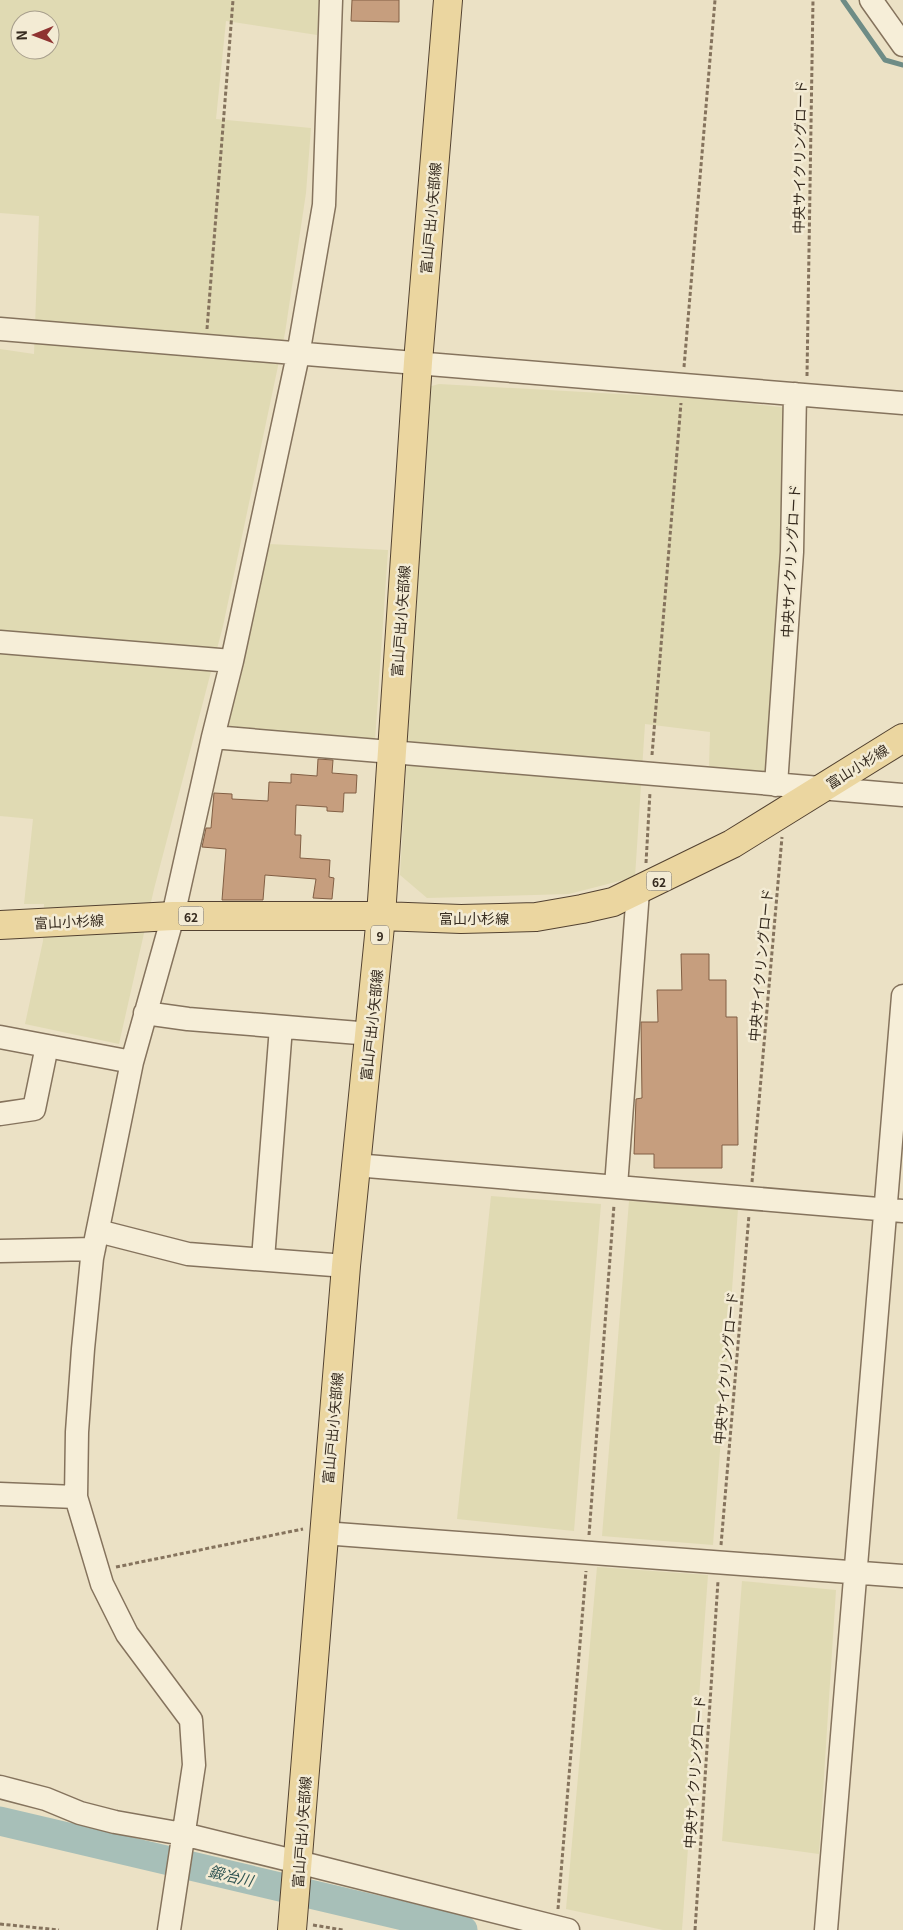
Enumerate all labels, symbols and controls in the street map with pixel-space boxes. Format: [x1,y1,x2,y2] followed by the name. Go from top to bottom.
[10,10,60,60] north arrow
[11,30,31,41] text: N
[788,80,810,234] street label: 中央サイクリングロード
[415,161,445,275] street label: 富山戸出小矢部線
[776,484,804,638] street label: 中央サイクリングロード
[386,564,414,678] street label: 富山戸出小矢部線
[822,739,892,793] street label: 富山小杉線
[646,871,672,890] road number: 62
[743,888,777,1042] street label: 中央サイクリングロード
[178,906,204,926] road number: 62
[439,908,509,928] street label: 富山小杉線
[34,909,104,933] street label: 富山小杉線
[371,926,389,944] road number: 9
[355,968,387,1082] street label: 富山戸出小矢部線
[708,1291,742,1445] street label: 中央サイクリングロード
[317,1371,347,1485] street label: 富山戸出小矢部線
[679,1695,709,1849] street label: 中央サイクリングロード
[287,1775,315,1889] street label: 富山戸出小矢部線
[207,1860,257,1891] water label: 鍛冶川

